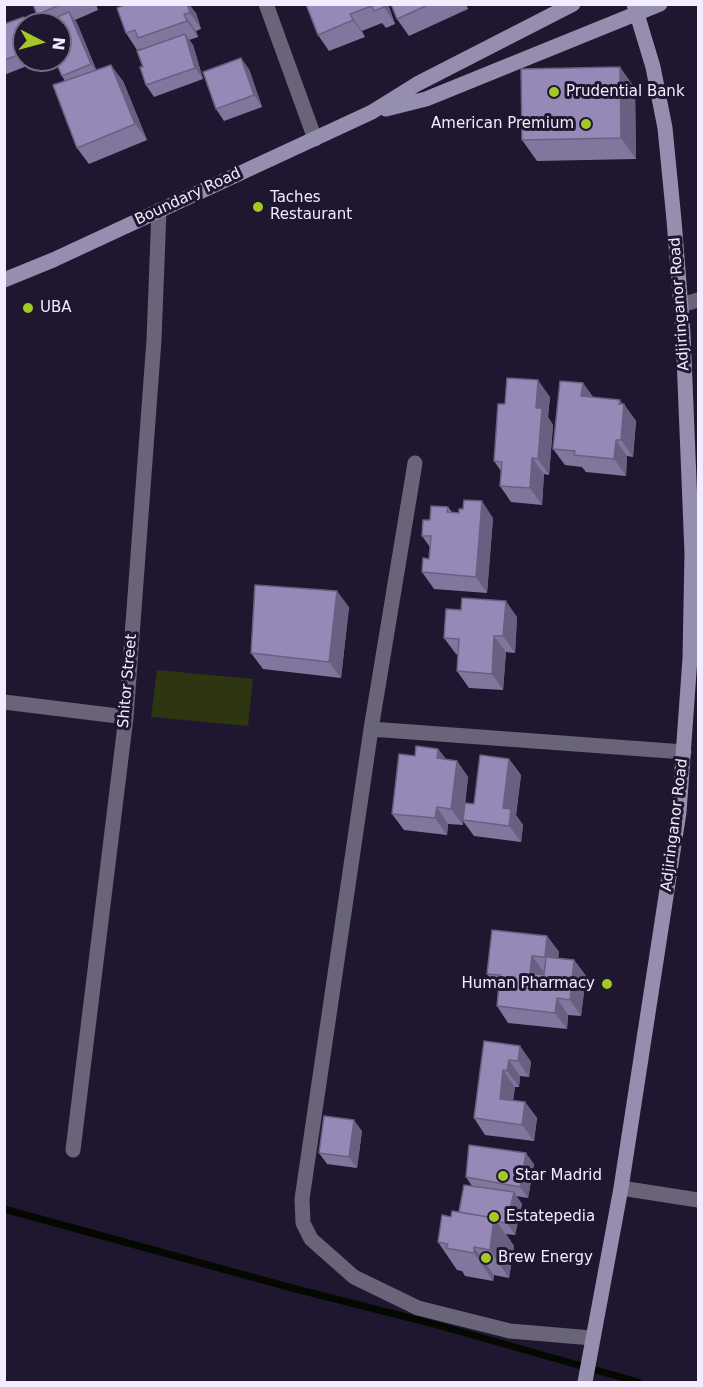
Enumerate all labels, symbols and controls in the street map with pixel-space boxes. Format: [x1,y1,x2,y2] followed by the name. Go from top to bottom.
[12,12,72,72] north arrow
[48,36,69,51] text: N
[566,83,685,101] place label: Prudential Bank
[547,85,561,99] marker: Prudential Bank
[431,115,574,133] place label: American Premium
[579,117,593,131] marker: American Premium
[132,165,244,229] street label: Boundary Road
[270,189,352,224] place label: Taches Restaurant
[251,200,265,214] marker: Taches Restaurant
[666,237,694,371] street label: Adjiringanor Road
[40,299,72,317] place label: UBA
[21,301,35,315] marker: UBA
[115,633,141,729] street label: Shitor Street
[658,758,692,892] street label: Adjiringanor Road
[462,975,595,993] place label: Human Pharmacy
[600,977,614,991] marker: Human Pharmacy
[515,1167,602,1185] place label: Star Madrid
[496,1169,510,1183] marker: Star Madrid
[506,1208,595,1226] place label: Estatepedia
[487,1210,501,1224] marker: Estatepedia
[498,1249,593,1267] place label: Brew Energy
[479,1251,493,1265] marker: Brew Energy

